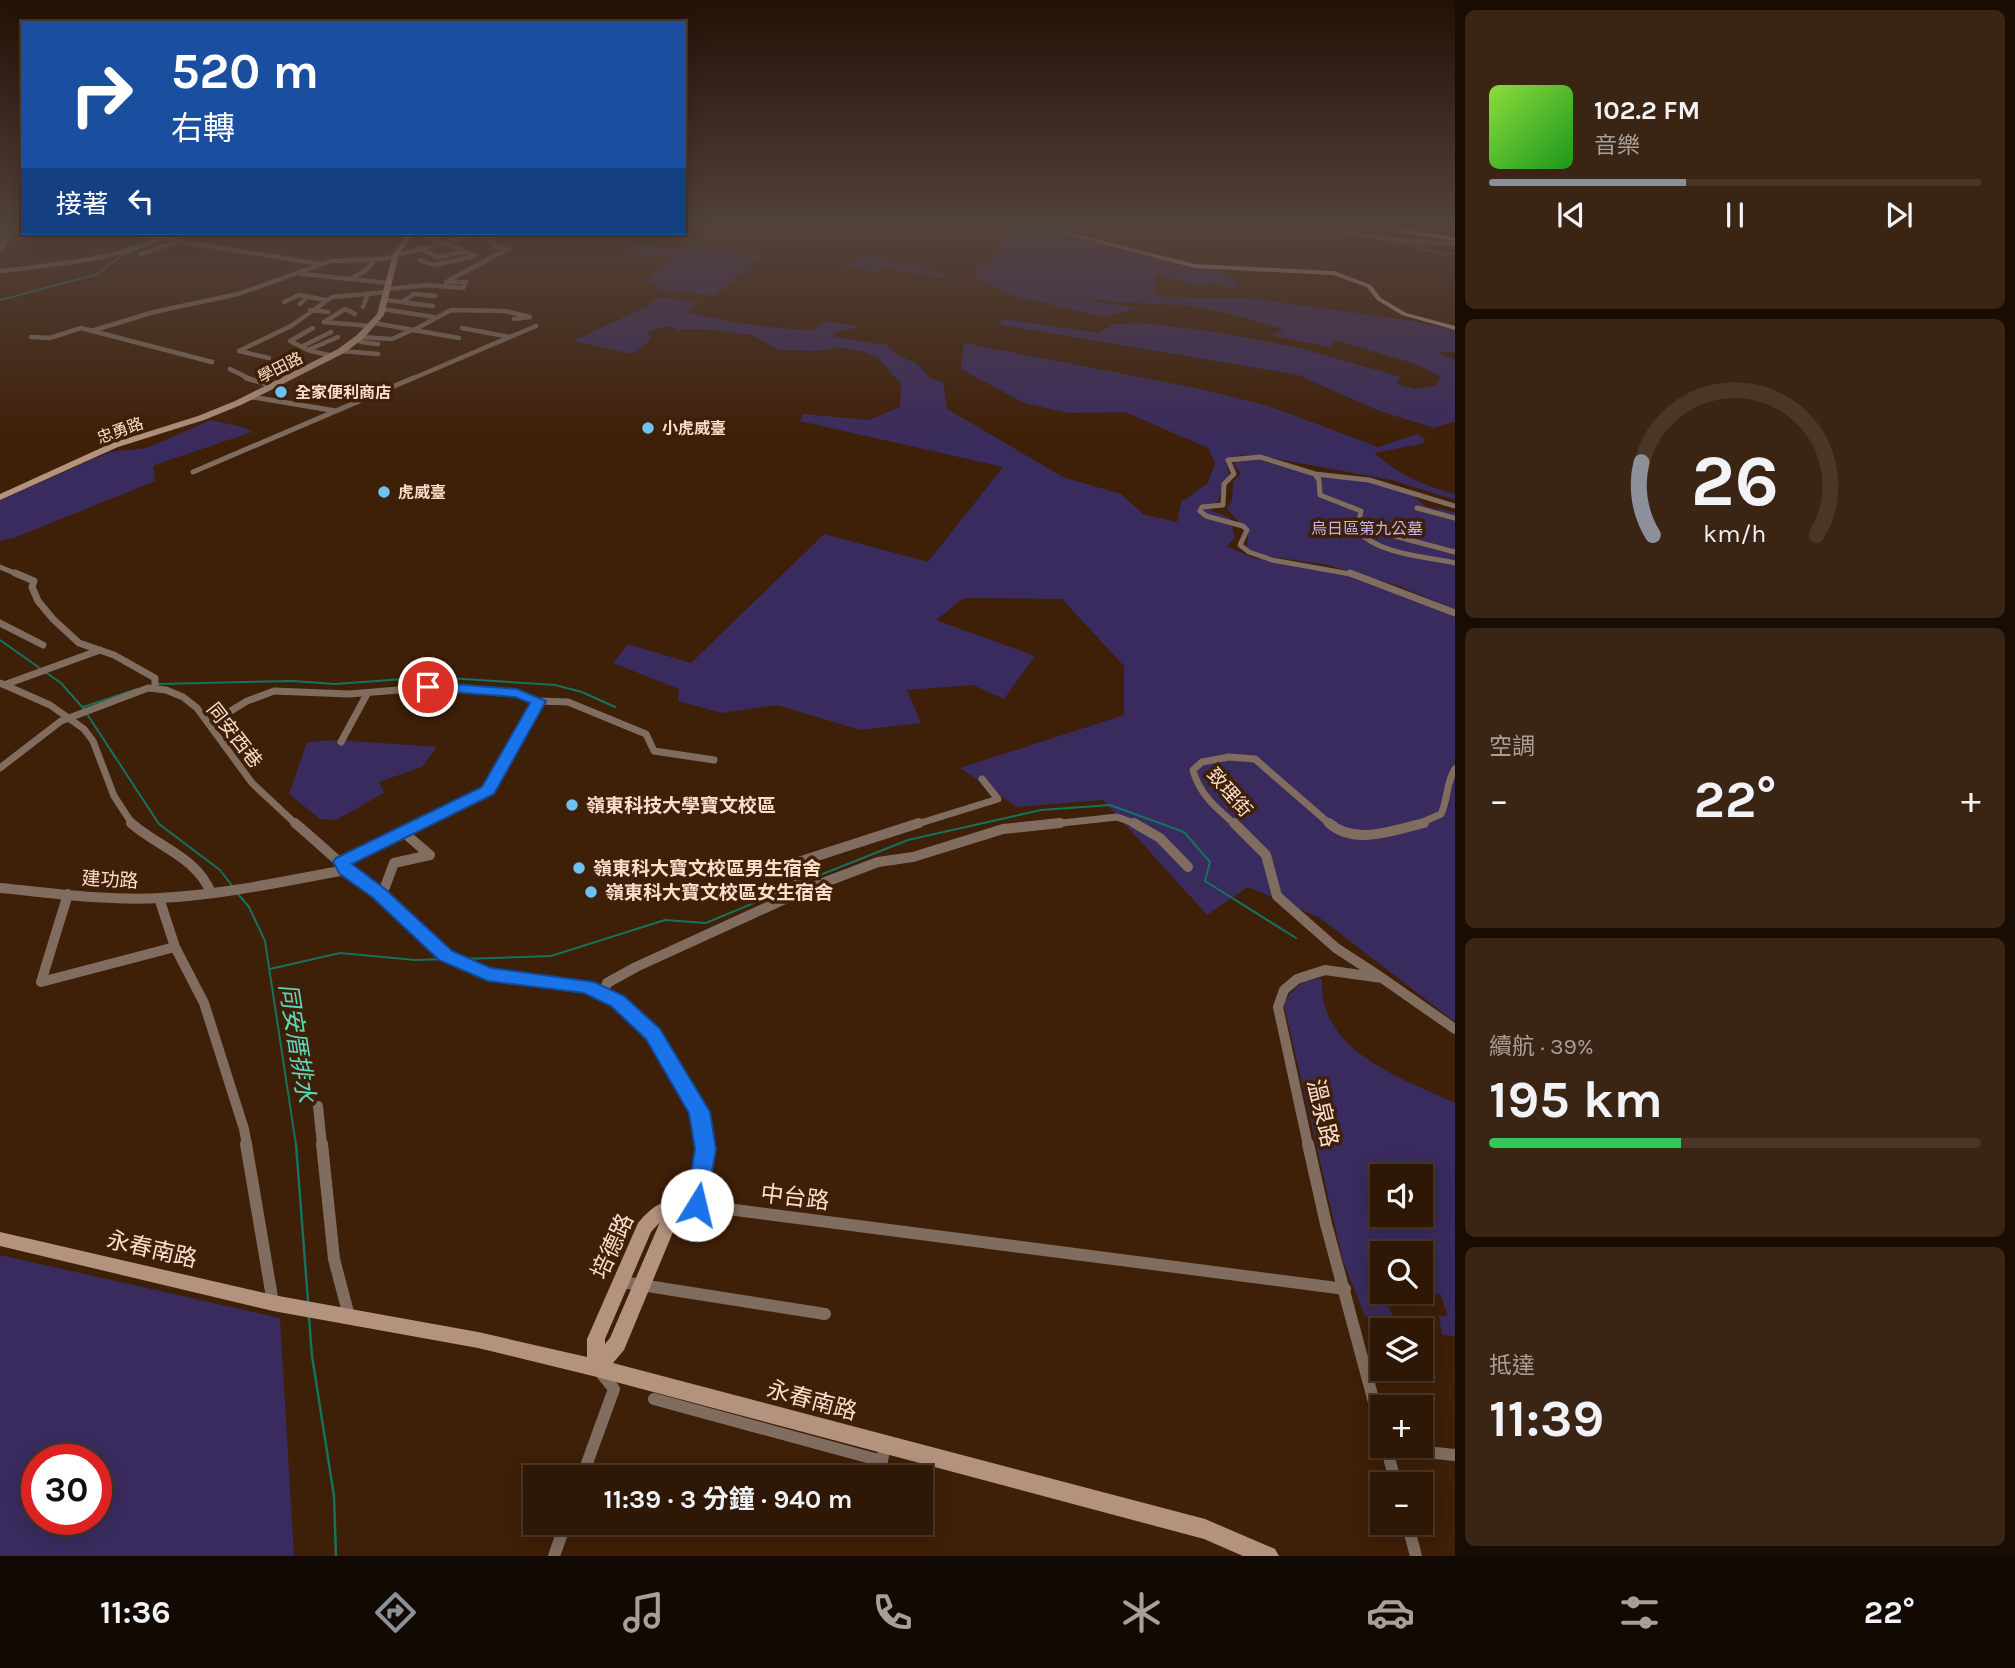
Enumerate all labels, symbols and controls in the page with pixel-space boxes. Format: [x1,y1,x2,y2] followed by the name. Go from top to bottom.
[171,43,319,100] text: 520 m
[56,49,147,140] icon: right
[1594,95,1700,126] text: 102.2 FM
[171,110,235,147] text: 右轉
[1594,132,1640,159] text: 音樂
[122,182,160,220] icon: left
[56,189,108,220] text: 接著
[1552,196,1590,234] icon: previous
[1716,196,1754,234] icon: pause
[1880,196,1918,234] icon: next
[255,348,306,387] street label: 學田路
[295,383,391,402] place label: 全家便利商店
[273,384,289,400] marker: 全家便利商店
[94,413,146,448] street label: 忠勇路
[662,419,726,438] place label: 小虎威臺
[640,420,656,436] marker: 小虎威臺
[1691,438,1779,523] text: 26
[398,483,446,502] place label: 虎威臺
[376,484,392,500] marker: 虎威臺
[1311,519,1423,538] park label: 烏日區第九公墓
[1703,519,1767,548] text: km/h
[398,657,458,717] pin
[409,668,447,706] icon: arrive
[202,699,266,772] street label: 同安西巷
[1489,733,1535,760] text: 空調
[1202,764,1256,821] street label: 致理街
[1693,769,1777,830] text: 22°
[1489,778,1509,823] text: −
[1961,778,1981,823] text: +
[586,795,776,817] place label: 嶺東科技大學寶文校區
[564,797,580,813] marker: 嶺東科技大學寶文校區
[593,858,821,880] place label: 嶺東科大寶文校區男生宿舍
[571,860,587,876] marker: 嶺東科大寶文校區男生宿舍
[81,868,139,892] street label: 建功路
[605,882,833,904] place label: 嶺東科大寶文校區女生宿舍
[583,884,599,900] marker: 嶺東科大寶文校區女生宿舍
[274,982,320,1105] water label: 同安厝排水
[1489,1033,1594,1060] text: 續航 · 39%
[1489,1069,1663,1130] text: 195 km
[1302,1076,1343,1150] street label: 溫泉路
[1370,1164,1433,1535] map controls
[1370,1164,1433,1227] button: sound
[660,1168,734,1242] position arrow
[759,1180,831,1215] street label: 中台路
[586,1209,639,1283] street label: 培德路
[104,1226,200,1273] street label: 永春南路
[1370,1241,1433,1304] button: search
[1370,1318,1433,1381] button: layers
[1489,1352,1535,1379] text: 抵達
[764,1376,860,1425] street label: 永春南路
[1489,1388,1604,1449] text: 11:39
[1370,1395,1433,1458] button: +
[21,1444,112,1535] speed limit sign: 30
[1370,1472,1433,1535] button: −
[604,1484,852,1515] text: 11:39 · 3 分鐘 · 940 m
[371,1588,420,1637] icon: directions
[619,1588,668,1637] icon: music
[868,1588,917,1637] icon: phone
[1117,1588,1166,1637] icon: climate
[1366,1588,1415,1637] icon: car
[1615,1588,1664,1637] icon: filters
[100,1594,171,1631] text: 11:36
[1864,1594,1915,1631] text: 22°

